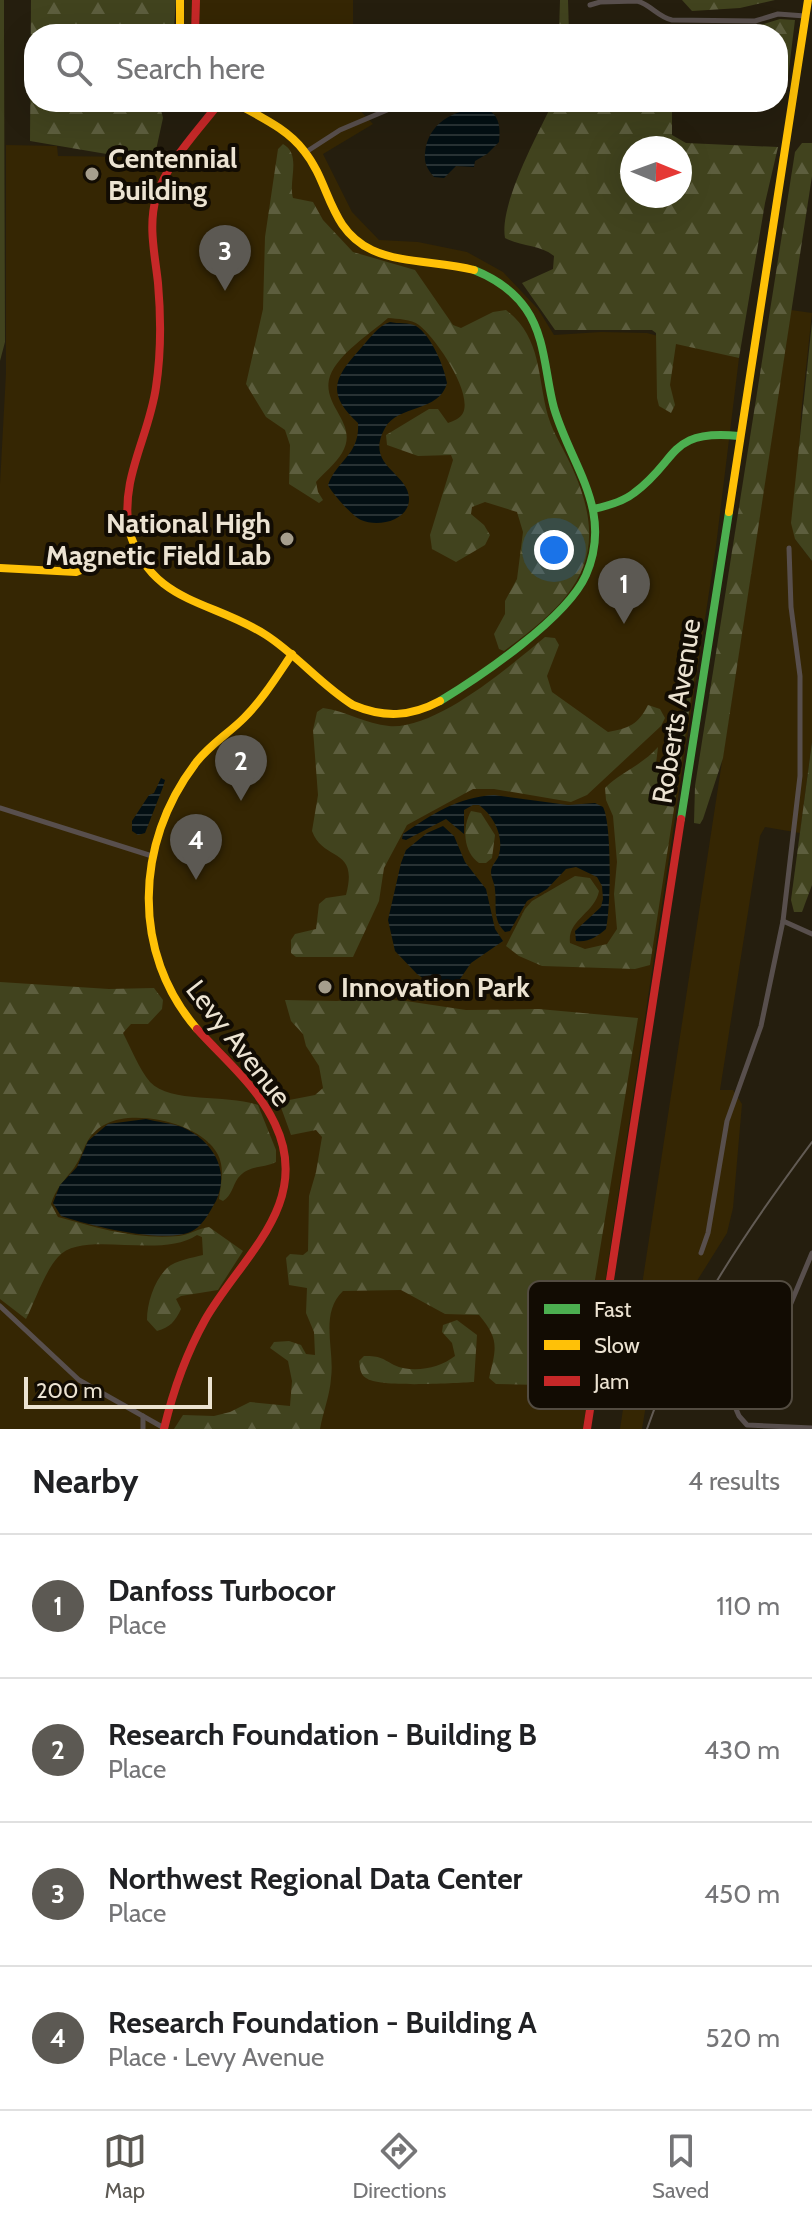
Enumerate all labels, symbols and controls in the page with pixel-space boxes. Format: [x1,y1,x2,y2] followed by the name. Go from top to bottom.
[24,24,788,112] search box
[52,46,96,90] icon: search
[116,50,265,87] text: Search here
[620,136,692,208] north arrow
[108,141,237,207] place label: Centennial Building
[83,165,101,183] marker: Centennial Building
[199,225,251,291] pin: 3
[46,506,271,572] place label: National High Magnetic Field Lab
[278,530,296,548] marker: National High Magnetic Field Lab
[534,530,574,570] your location
[598,558,650,624] pin: 1
[645,616,707,806] street label: Roberts Avenue
[215,735,267,801] pin: 2
[170,814,222,880] pin: 4
[341,970,530,1004] place label: Innovation Park
[179,973,299,1113] street label: Levy Avenue
[316,978,334,996] marker: Innovation Park
[528,1281,792,1409] legend
[594,1296,632,1323] text: Fast
[594,1332,640,1359] text: Slow
[593,1368,629,1395] text: Jam
[24,1373,212,1409] scale bar
[36,1377,102,1404] text: 200 m
[32,1460,139,1502] text: Nearby
[688,1465,780,1497] text: 4 results
[108,1572,335,1609] text: Danfoss Turbocor
[53,1590,63,1622] text: 1
[716,1590,780,1622] text: 110 m
[108,1609,166,1641] text: Place
[108,1716,537,1753] text: Research Foundation - Building B
[51,1734,65,1766] text: 2
[704,1734,780,1766] text: 430 m
[108,1753,166,1785] text: Place
[108,1860,522,1897] text: Northwest Regional Data Center
[51,1878,65,1910] text: 3
[704,1878,780,1910] text: 450 m
[108,1897,166,1929] text: Place
[108,2004,537,2041] text: Research Foundation - Building A
[50,2022,66,2054] text: 4
[706,2022,780,2054] text: 520 m
[108,2041,324,2073] text: Place · Levy Avenue
[103,2129,147,2204] tab: Map
[352,2129,446,2204] tab: Directions
[652,2129,709,2204] tab: Saved

